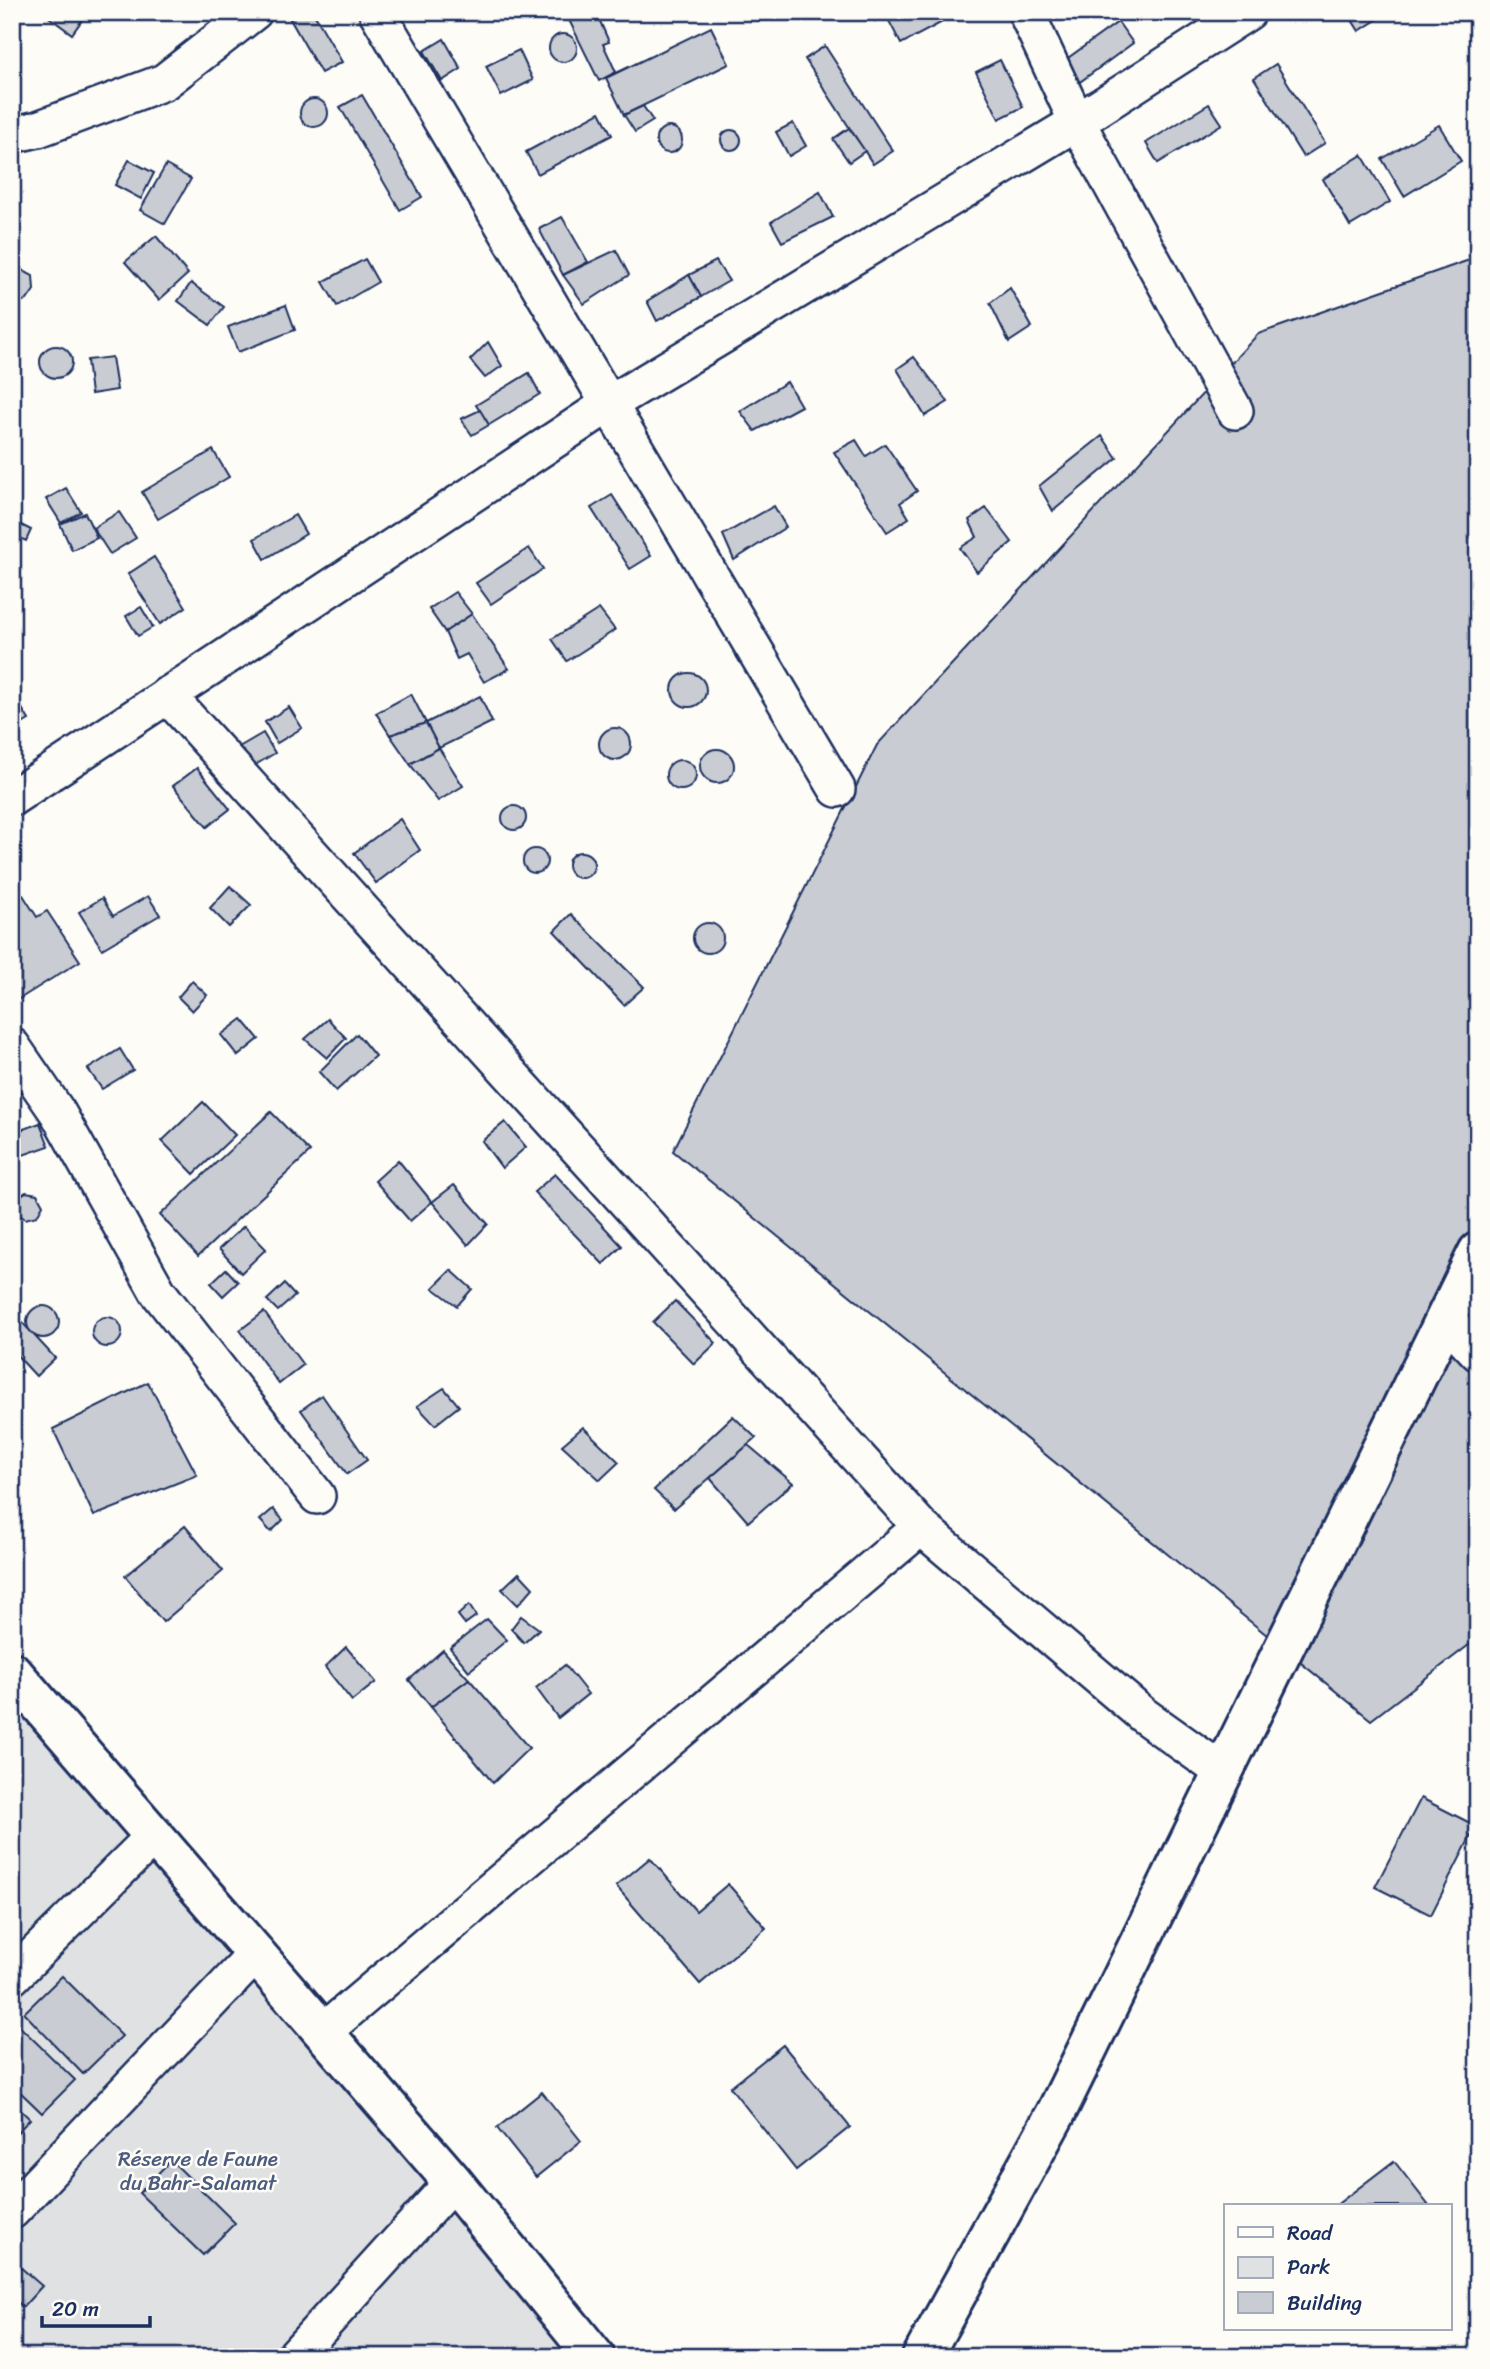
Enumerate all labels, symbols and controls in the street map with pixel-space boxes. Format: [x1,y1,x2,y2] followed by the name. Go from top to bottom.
[118,2140,278,2202] park label: Réserve de Faune du Bahr-Salamat
[1224,2204,1452,2330] legend
[1287,2214,1334,2252] text: Road
[1287,2248,1330,2286] text: Park
[1287,2284,1363,2322] text: Building
[42,2285,150,2329] scale bar
[52,2290,99,2328] text: 20 m

